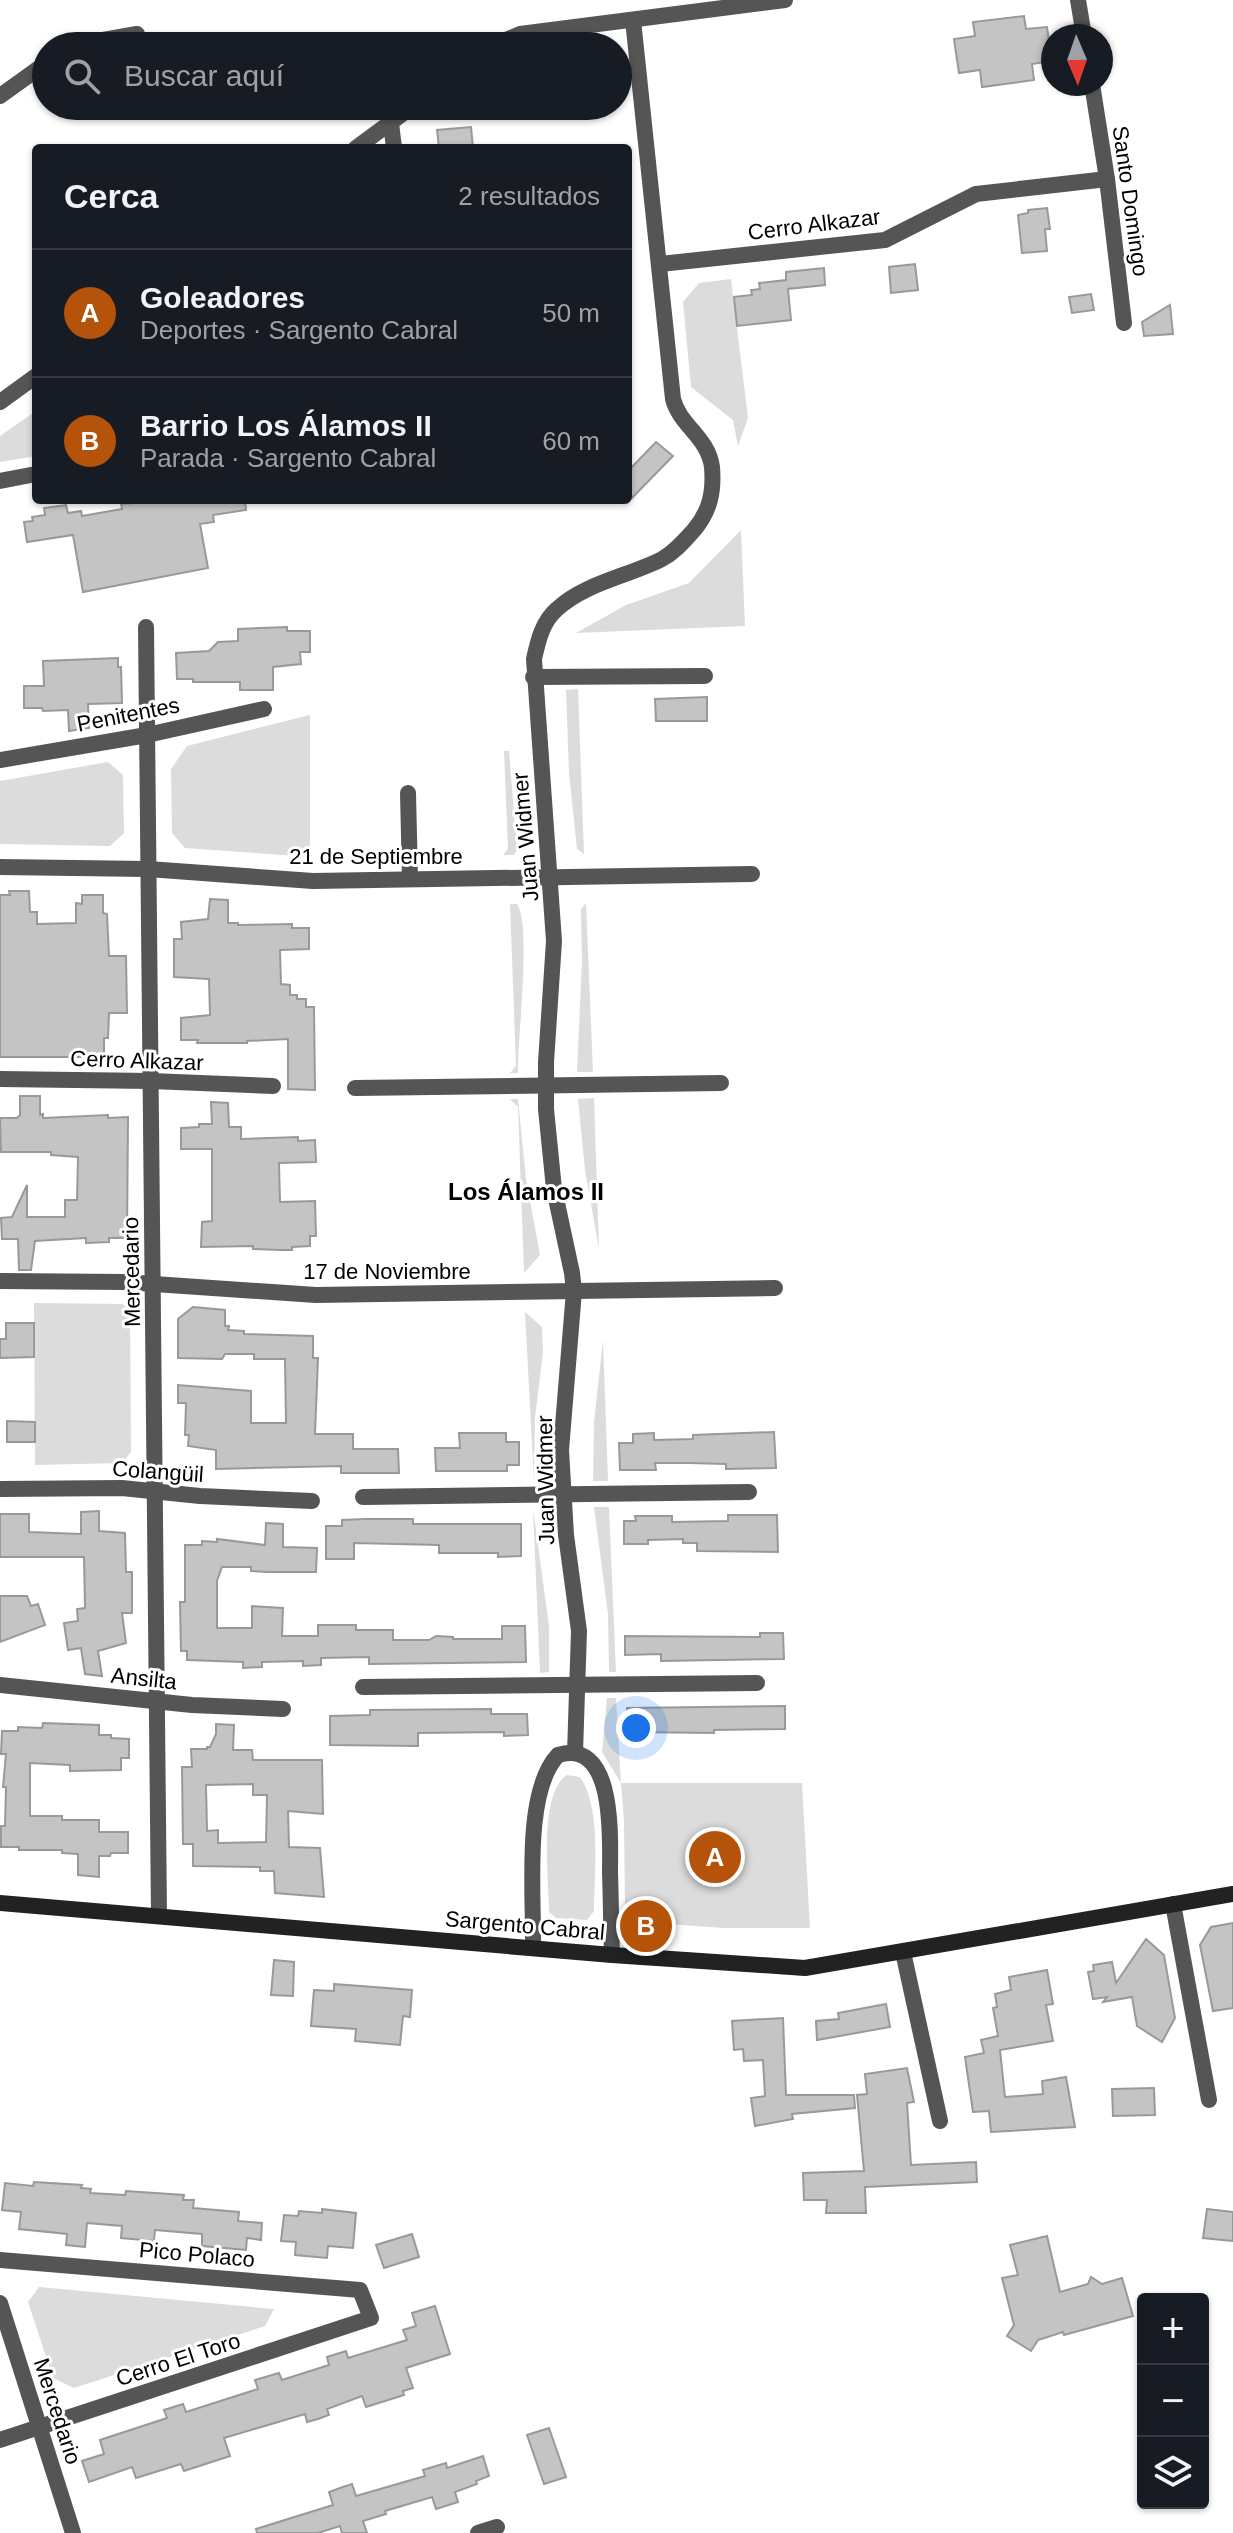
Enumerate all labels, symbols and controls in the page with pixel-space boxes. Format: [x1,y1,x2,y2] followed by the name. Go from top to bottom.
[1041,24,1113,96] north arrow
[32,32,632,120] search box
[60,54,104,98] icon: search
[124,59,284,92] text: Buscar aquí
[1108,124,1153,278] street label: Santo Domingo
[64,177,159,215] text: Cerca
[458,181,600,211] text: 2 resultados
[746,204,882,245] street label: Cerro Alkazar
[140,281,305,314] text: Goleadores
[81,298,99,328] text: A
[542,298,600,328] text: 50 m
[140,315,458,345] text: Deportes · Sargento Cabral
[140,409,432,442] text: Barrio Los Álamos II
[81,426,99,456] text: B
[542,426,600,456] text: 60 m
[140,443,436,473] text: Parada · Sargento Cabral
[75,692,182,737] street label: Penitentes
[507,771,544,903] street label: Juan Widmer
[289,844,463,869] street label: 21 de Septiembre
[70,1046,204,1075] street label: Cerro Alkazar
[448,1178,604,1205] district label: Los Álamos II
[118,1217,145,1327] street label: Mercedario
[303,1259,471,1284] street label: 17 de Noviembre
[532,1415,559,1545] street label: Juan Widmer
[111,1456,205,1487] street label: Colangüil
[110,1663,179,1694] street label: Ansilta
[616,1708,656,1748] your location
[689,1827,741,1887] pin: A
[620,1896,672,1956] pin: B
[444,1906,606,1945] street label: Sargento Cabral
[138,2237,256,2272] street label: Pico Polaco
[1137,2293,1209,2509] map controls
[1137,2293,1209,2365] button: +
[113,2328,243,2391] street label: Cerro El Toro
[29,2355,86,2467] street label: Mercedario
[1137,2365,1209,2437] button: −
[1137,2437,1209,2509] button: layers

